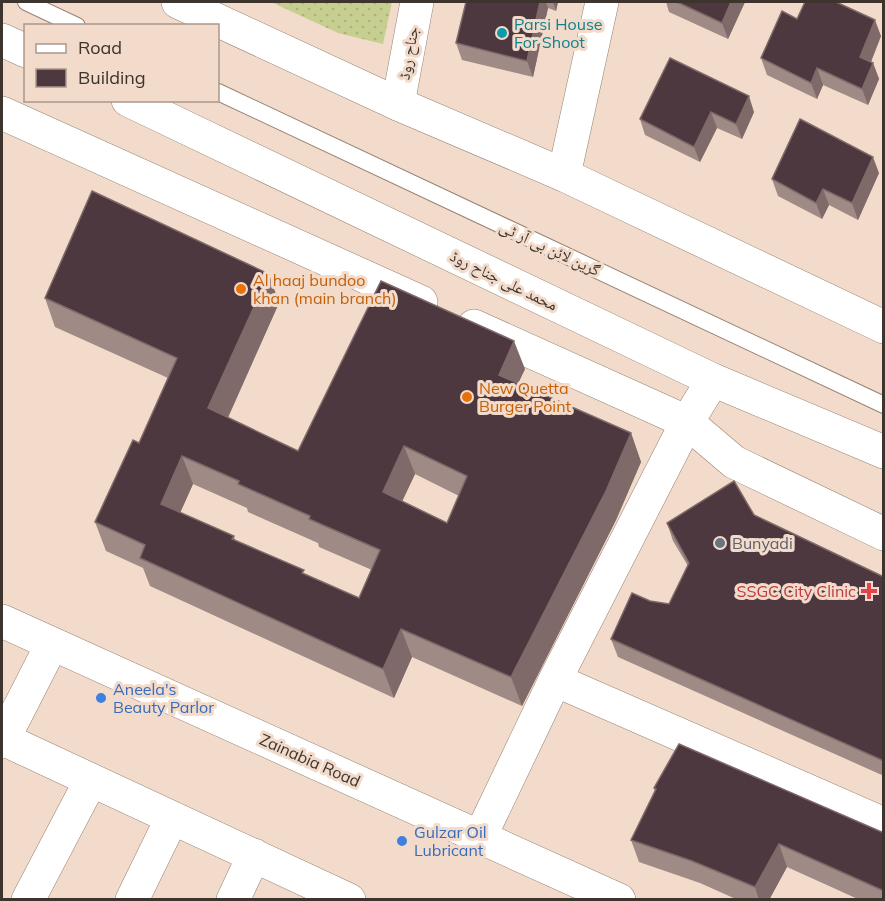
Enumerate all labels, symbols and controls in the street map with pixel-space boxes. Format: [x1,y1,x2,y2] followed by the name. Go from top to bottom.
[514,14,603,52] place label: Parsi House For Shoot
[24,24,219,102] legend
[394,25,423,81] street label: جناح روڈ
[495,26,509,40] marker: Parsi House For Shoot
[78,36,122,59] text: Road
[78,66,146,89] text: Building
[496,216,604,281] street label: گرین لائن بی آر ٹی
[447,245,561,316] street label: محمد علی جناح روڈ
[253,270,397,308] place label: Al haaj bundoo khan (main branch)
[234,282,248,296] marker: Al haaj bundoo khan (main branch)
[479,378,572,416] place label: New Quetta Burger Point
[460,390,474,404] marker: New Quetta Burger Point
[732,533,793,553] place label: Bunyadi
[713,536,727,550] marker: Bunyadi
[736,581,856,601] place label: SSGC City Clinic
[860,582,878,600] marker: SSGC City Clinic
[113,679,214,717] place label: Aneela's Beauty Parlor
[94,691,108,705] marker: Aneela's Beauty Parlor
[257,729,363,791] street label: Zainabia Road
[414,822,487,860] place label: Gulzar Oil Lubricant
[395,834,409,848] marker: Gulzar Oil Lubricant

